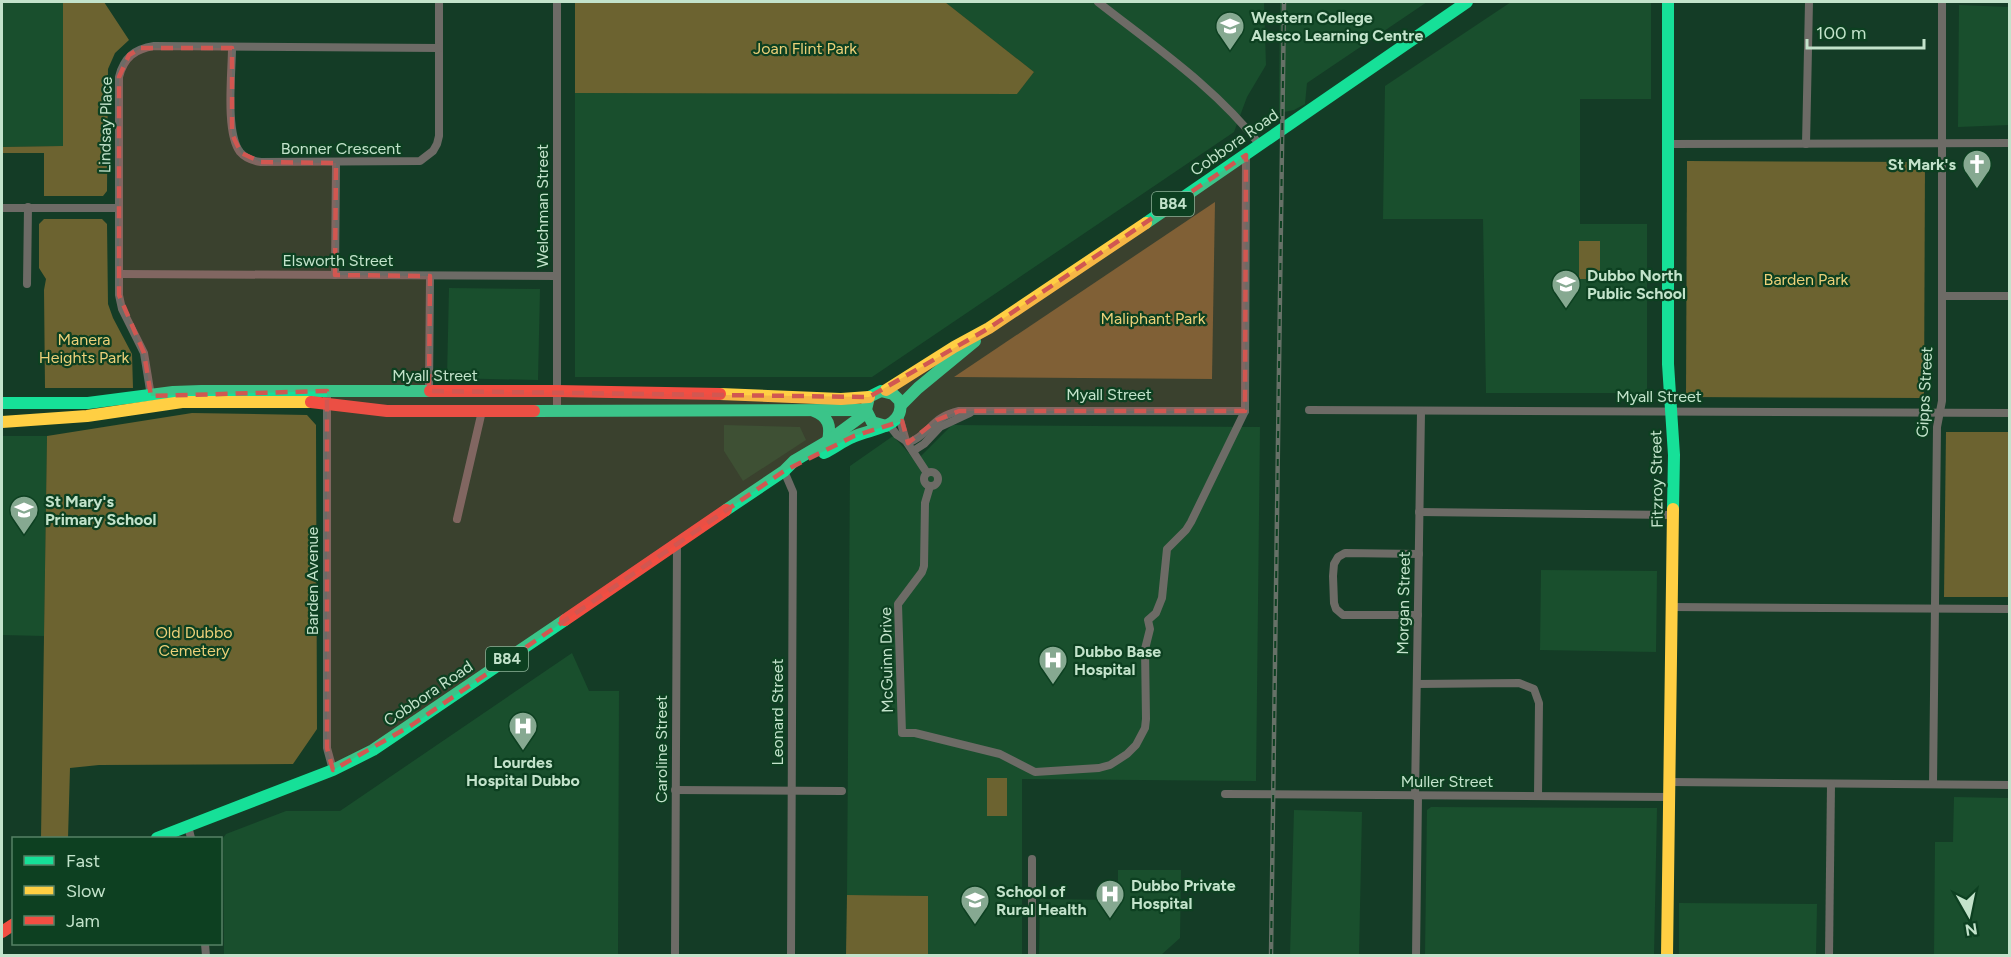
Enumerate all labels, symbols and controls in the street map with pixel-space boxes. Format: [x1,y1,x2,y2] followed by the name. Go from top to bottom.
[1251,8,1423,45] place label: Western College Alesco Learning Centre
[1214,10,1246,52] school or university icon: Western College Alesco Learning Centre
[1807,12,1924,50] scale bar
[1816,22,1866,44] text: 100 m
[753,39,857,58] park label: Joan Flint Park
[95,76,116,173] street label: Lindsay Place
[1187,105,1282,180] street label: Cobbora Road
[281,139,401,158] street label: Bonner Crescent
[533,144,552,268] street label: Welchman Street
[1961,148,1993,190] church icon: St Mark's
[1888,155,1957,174] place label: St Mark's
[1152,192,1194,216] road number: B84
[282,251,394,270] street label: Elsworth Street
[1587,266,1686,303] place label: Dubbo North Public School
[1550,268,1582,310] school or university icon: Dubbo North Public School
[1764,270,1849,289] park label: Barden Park
[1101,309,1206,328] park label: Maliphant Park
[39,330,130,367] park label: Manera Heights Park
[1913,346,1936,438] street label: Gipps Street
[392,366,478,385] street label: Myall Street
[1066,385,1152,404] street label: Myall Street
[1616,387,1702,406] street label: Myall Street
[1646,430,1667,528] street label: Fitzroy Street
[45,492,157,529] place label: St Mary's Primary School
[8,494,40,536] school or university icon: St Mary's Primary School
[303,527,322,635] street label: Barden Avenue
[1393,551,1414,655] street label: Morgan Street
[876,607,897,713] street label: McGuinn Drive
[155,623,233,660] park label: Old Dubbo Cemetery
[1074,642,1161,679] place label: Dubbo Base Hospital
[1037,644,1069,686] hospital icon: Dubbo Base Hospital
[486,647,528,671] road number: B84
[380,657,476,730] street label: Cobbora Road
[768,659,787,765] street label: Leonard Street
[652,695,671,803] street label: Caroline Street
[507,710,539,752] hospital icon: Lourdes Hospital Dubbo
[466,753,580,790] place label: Lourdes Hospital Dubbo
[1401,772,1493,791] street label: Muller Street
[12,837,222,945] legend
[66,850,100,872] text: Fast
[1131,876,1236,913] place label: Dubbo Private Hospital
[1094,878,1126,920] hospital icon: Dubbo Private Hospital
[66,880,105,902] text: Slow
[996,882,1087,919] place label: School of Rural Health
[959,884,991,926] school or university icon: School of Rural Health
[1939,885,1999,945] north arrow
[66,910,100,932] text: Jam
[1964,919,1979,940] text: N

